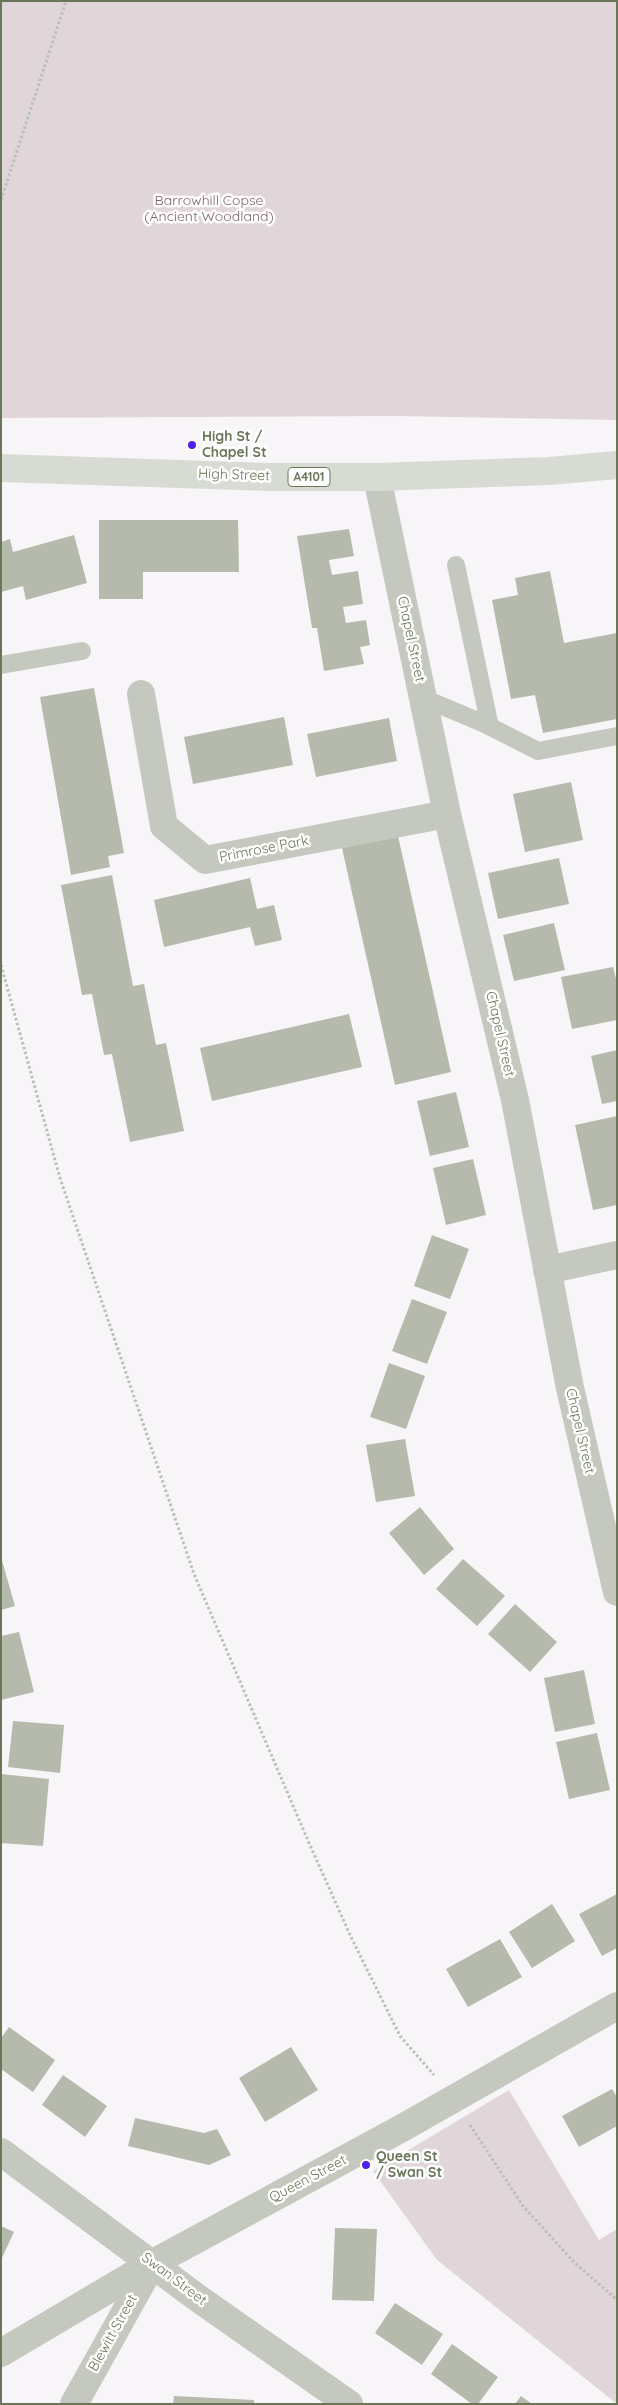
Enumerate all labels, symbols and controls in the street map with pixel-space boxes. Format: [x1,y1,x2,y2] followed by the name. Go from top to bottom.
[144,193,274,226] park label: Barrowhill Copse (Ancient Woodland)
[202,429,267,462] place label: High St / Chapel St
[186,439,198,451] marker: High St / Chapel St
[198,465,270,485] street label: High Street
[288,468,330,487] road number: A4101
[394,595,428,683] street label: Chapel Street
[218,832,310,866] street label: Primrose Park
[482,990,518,1078] street label: Chapel Street
[562,1387,598,1475] street label: Chapel Street
[376,2149,442,2182] place label: Queen St / Swan St
[267,2152,349,2206] street label: Queen Street
[360,2159,372,2171] marker: Queen St / Swan St
[138,2249,210,2309] street label: Swan Street
[85,2292,141,2374] street label: Blewitt Street

